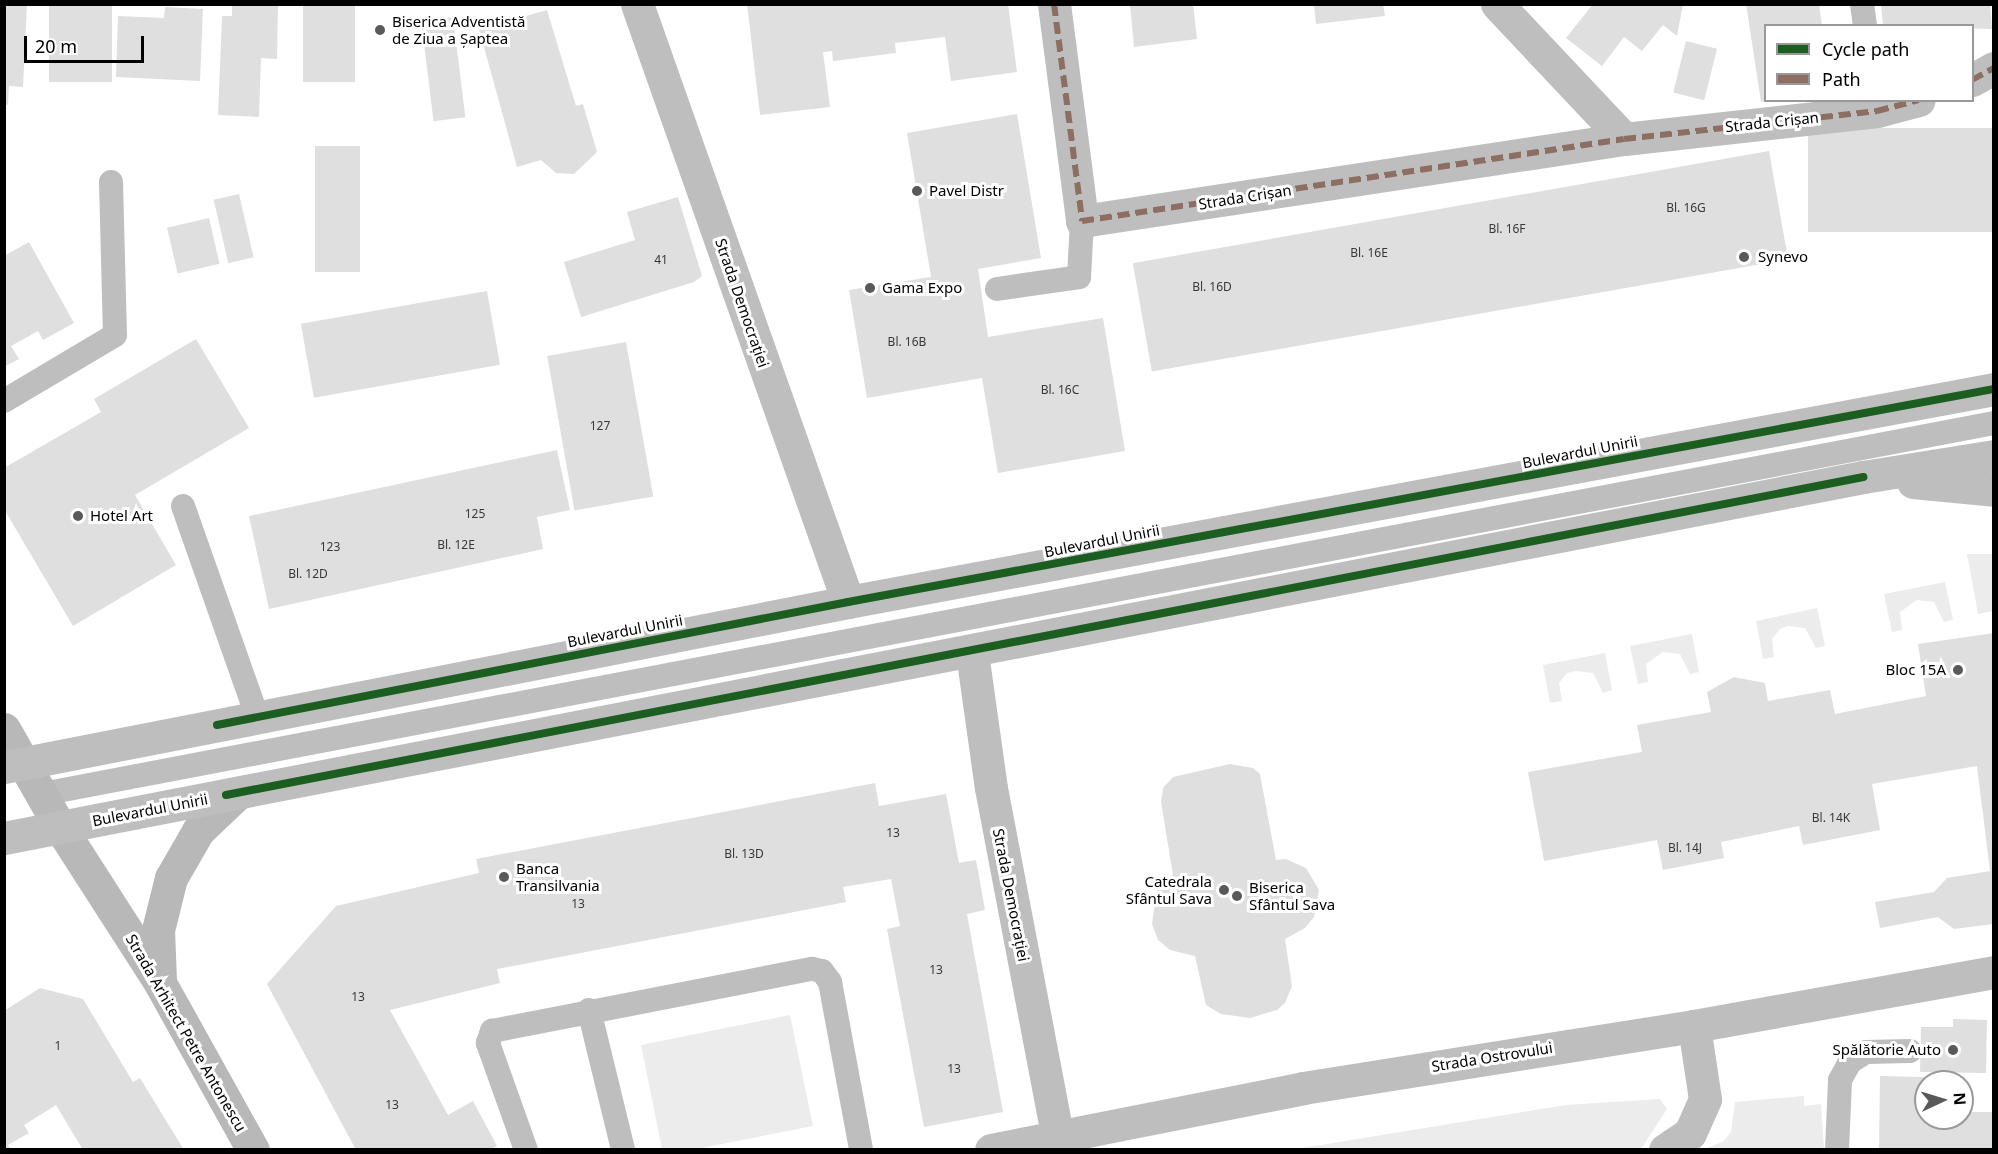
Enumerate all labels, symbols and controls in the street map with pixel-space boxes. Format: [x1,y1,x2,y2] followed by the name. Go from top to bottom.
[392,12,525,47] place label: Biserica Adventistă de Ziua a Șaptea
[373,23,387,37] marker: Biserica Adventistă de Ziua a Șaptea
[27,24,147,62] scale bar
[1764,24,1974,102] legend
[35,34,77,58] text: 20 m
[1822,37,1909,61] text: Cycle path
[1822,67,1861,91] text: Path
[1724,108,1820,136] street label: Strada Crișan
[1197,181,1293,213] street label: Strada Crișan
[929,182,1004,200] place label: Pavel Distr
[910,184,924,198] marker: Pavel Distr
[1666,201,1706,215] house number: Bl. 16G
[1488,222,1526,236] house number: Bl. 16F
[711,236,773,370] street label: Strada Democrației
[1350,246,1388,260] house number: Bl. 16E
[1735,248,1753,266] marker: Synevo
[1758,248,1808,266] place label: Synevo
[654,253,668,267] house number: 41
[882,279,962,297] place label: Gama Expo
[1192,280,1232,294] house number: Bl. 16D
[863,281,877,295] marker: Gama Expo
[888,335,926,349] house number: Bl. 16B
[1041,383,1079,397] house number: Bl. 16C
[590,419,610,433] house number: 127
[1521,432,1639,472] street label: Bulevardul Unirii
[90,507,153,525] place label: Hotel Art
[465,507,485,521] house number: 125
[71,509,85,523] marker: Hotel Art
[1043,521,1161,561] street label: Bulevardul Unirii
[437,538,475,552] house number: Bl. 12E
[320,540,340,554] house number: 123
[288,567,328,581] house number: Bl. 12D
[566,611,684,651] street label: Bulevardul Unirii
[1885,661,1946,679] place label: Bloc 15A
[1951,663,1965,677] marker: Bloc 15A
[91,790,209,830] street label: Bulevardul Unirii
[1812,811,1850,825] house number: Bl. 14K
[886,826,900,840] house number: 13
[989,827,1033,963] street label: Strada Democrației
[1668,841,1702,855] house number: Bl. 14J
[724,847,764,861] house number: Bl. 13D
[516,859,600,894] place label: Banca Transilvania
[497,870,511,884] marker: Banca Transilvania
[1126,872,1212,907] place label: Catedrala Sfântul Sava
[1249,878,1335,913] place label: Biserica Sfântul Sava
[1217,883,1231,897] marker: Catedrala Sfântul Sava
[1230,889,1244,903] marker: Biserica Sfântul Sava
[571,897,585,911] house number: 13
[122,931,250,1135] street label: Strada Arhitect Petre Antonescu
[929,963,943,977] house number: 13
[351,990,365,1004] house number: 13
[55,1039,61,1053] house number: 1
[1430,1039,1554,1075] street label: Strada Ostrovului
[1833,1041,1941,1059] place label: Spălătorie Auto
[1946,1043,1960,1057] marker: Spălătorie Auto
[947,1062,961,1076] house number: 13
[1914,1070,1974,1130] north arrow
[1949,1092,1971,1106] text: N
[385,1098,399,1112] house number: 13

